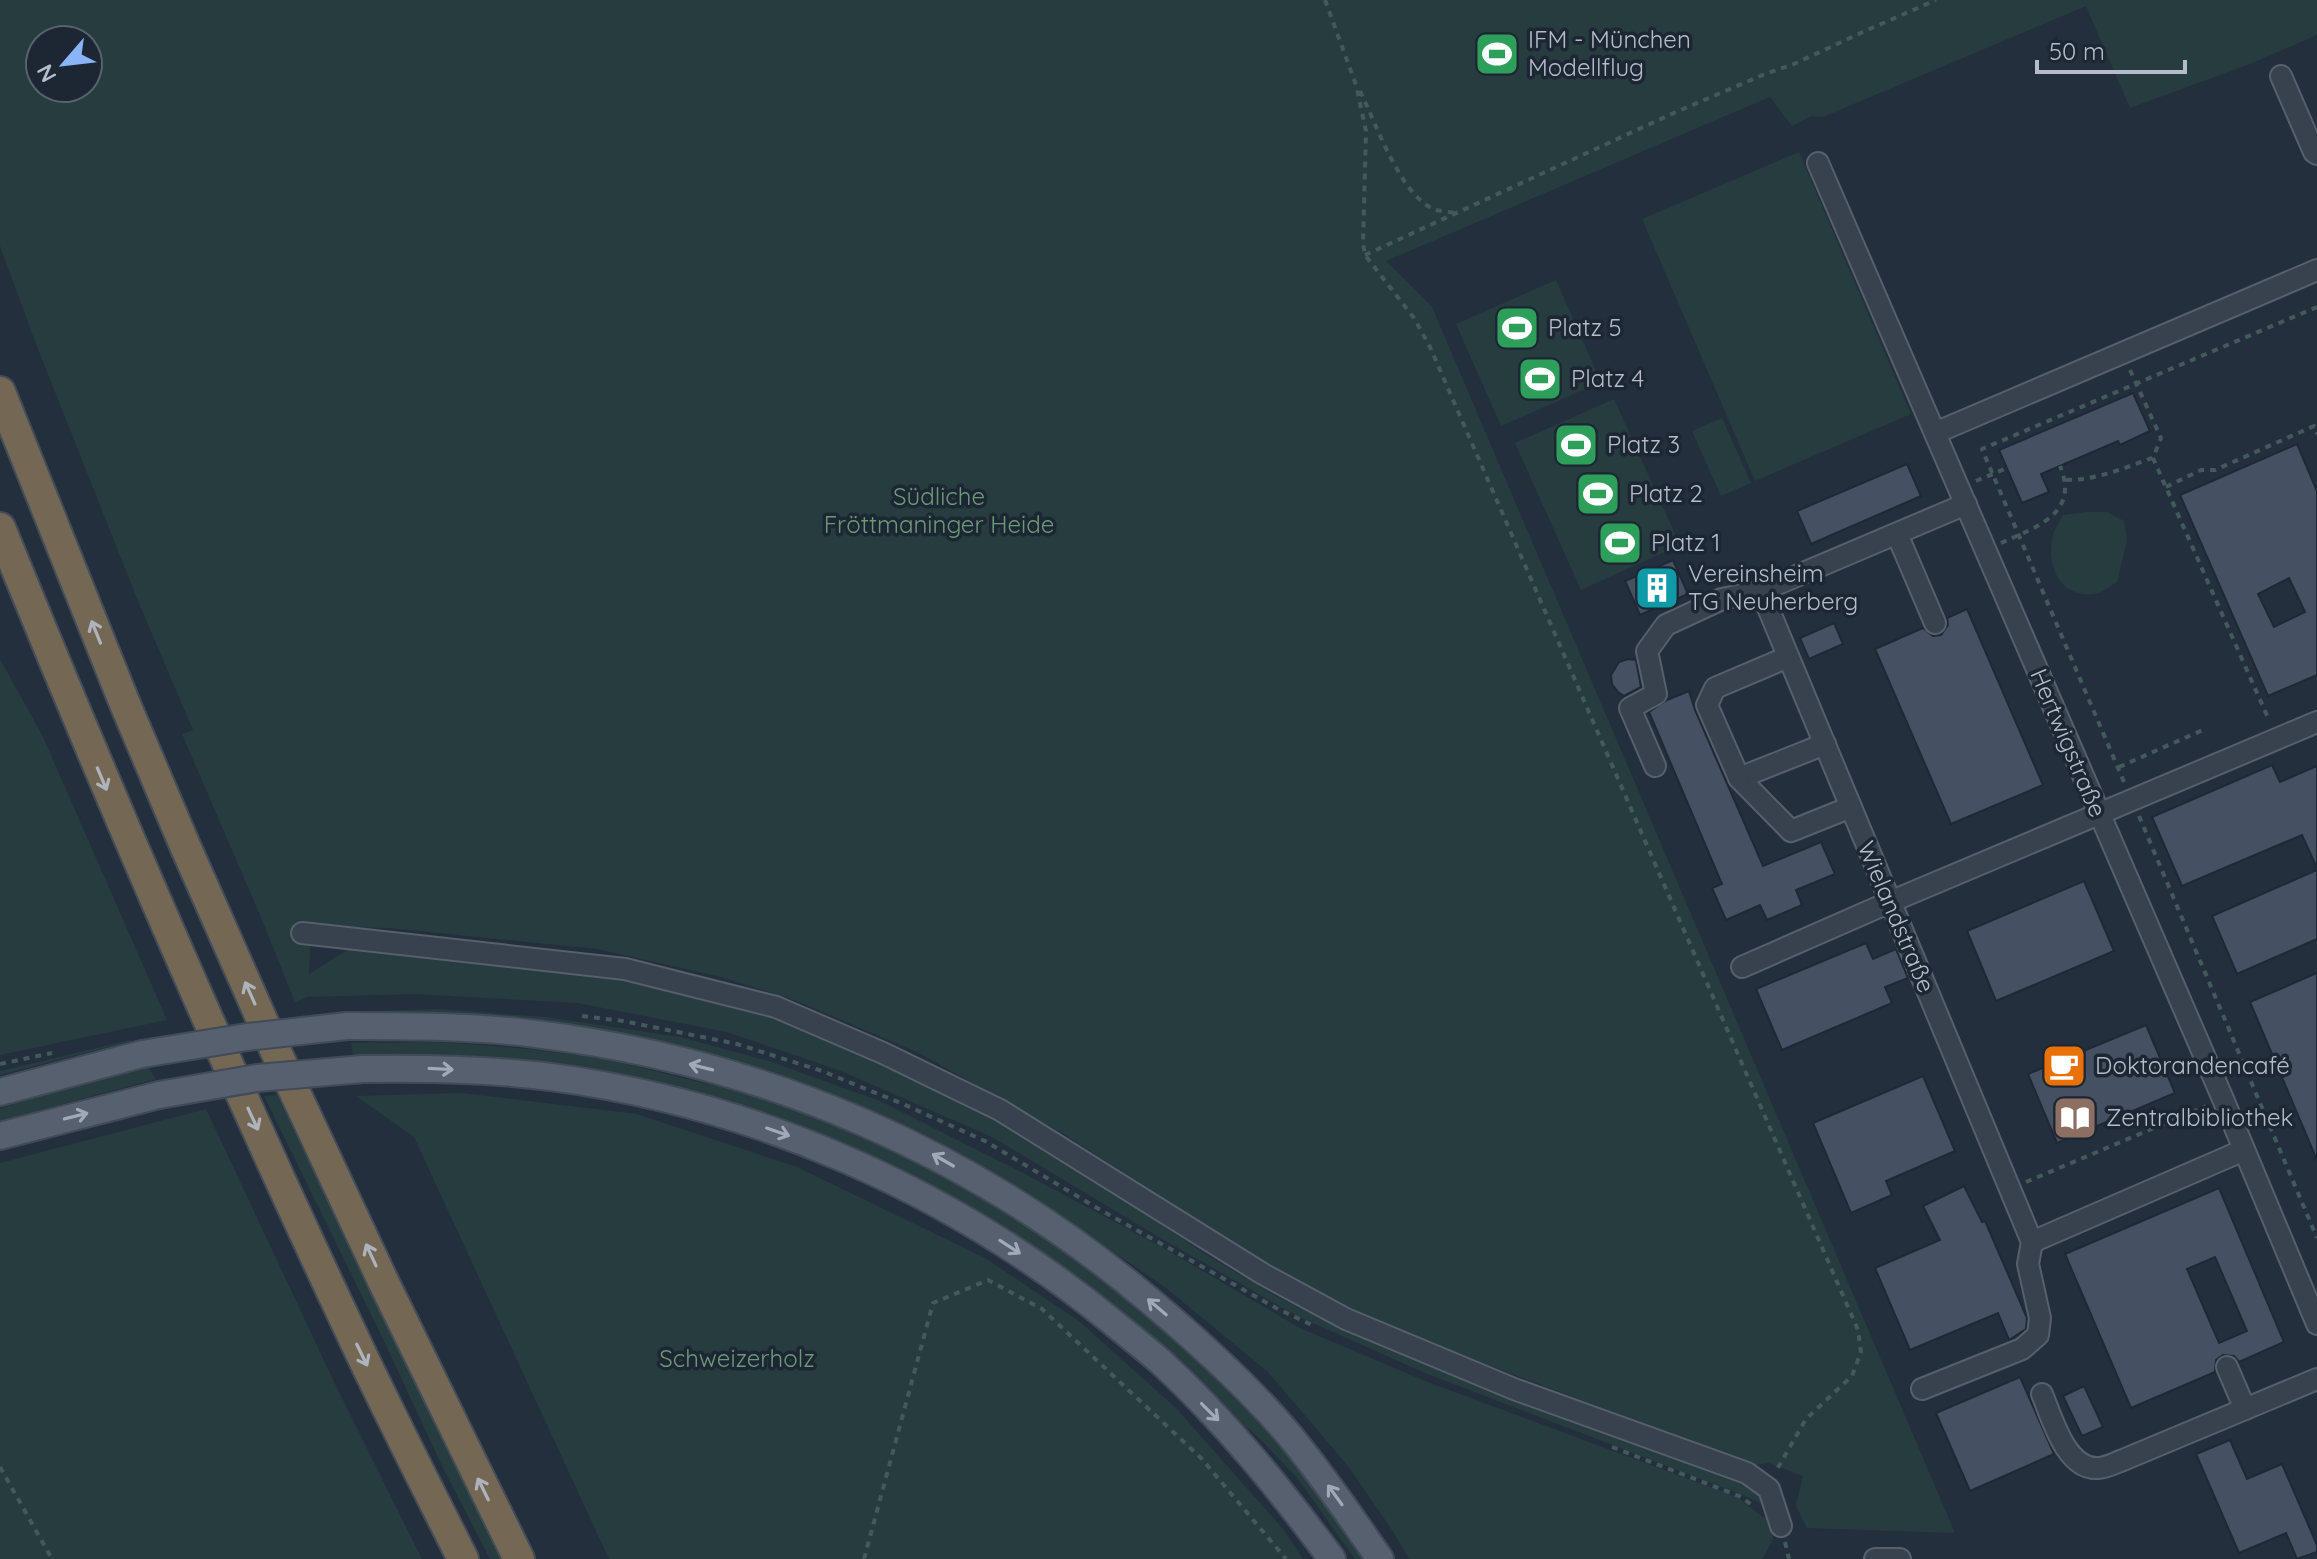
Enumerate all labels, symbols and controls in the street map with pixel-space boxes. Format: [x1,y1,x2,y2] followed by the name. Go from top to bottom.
[24,24,104,104] north arrow
[1528,24,1691,82] place label: IFM - München Modellflug
[2037,24,2185,74] scale bar
[1473,30,1521,78] sports icon: IFM - München Modellflug
[2049,36,2105,66] text: 50 m
[30,60,62,87] text: N
[1493,304,1541,352] sports icon: Platz 5
[1548,312,1622,342] place label: Platz 5
[1516,355,1564,403] sports icon: Platz 4
[1571,363,1644,393] place label: Platz 4
[1552,421,1600,469] sports icon: Platz 3
[1607,429,1680,459] place label: Platz 3
[1574,470,1622,518] sports icon: Platz 2
[1629,478,1703,508] place label: Platz 2
[824,481,1054,539] park label: Südliche Fröttmaninger Heide
[1596,519,1644,567] sports icon: Platz 1
[1651,527,1720,557] place label: Platz 1
[1688,558,1858,616] place label: Vereinsheim TG Neuherberg
[1633,564,1681,612] building icon: Vereinsheim TG Neuherberg
[88,620,102,645] one-way arrow
[2024,664,2114,821] street label: Hertwigstraße
[96,766,111,790] one-way arrow
[1852,836,1942,997] street label: Wielandstraße
[242,982,257,1006] one-way arrow
[2040,1042,2088,1090] cafe icon: Doktorandencafé
[2095,1050,2290,1080] place label: Doktorandencafé
[689,1058,715,1073] one-way arrow
[427,1061,454,1076] one-way arrow
[2051,1094,2099,1142] library icon: Zentralbibliothek
[2106,1102,2293,1132] place label: Zentralbibliothek
[246,1106,261,1131] one-way arrow
[62,1108,88,1123] one-way arrow
[765,1126,790,1141] one-way arrow
[932,1152,955,1168] one-way arrow
[999,1238,1021,1255] one-way arrow
[363,1243,378,1267] one-way arrow
[1147,1298,1168,1316] one-way arrow
[355,1342,370,1366] one-way arrow
[659,1343,815,1373] park label: Schweizerholz
[1201,1402,1220,1422] one-way arrow
[475,1478,491,1502] one-way arrow
[1327,1485,1344,1506] one-way arrow

